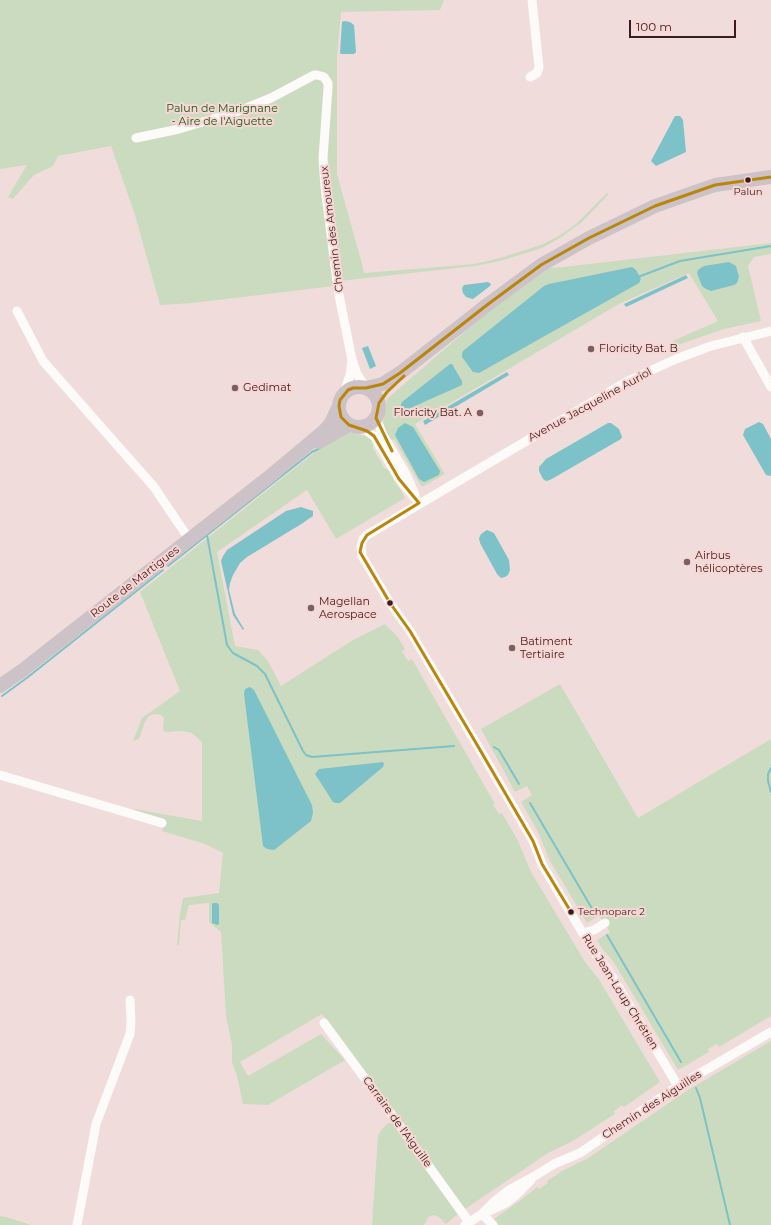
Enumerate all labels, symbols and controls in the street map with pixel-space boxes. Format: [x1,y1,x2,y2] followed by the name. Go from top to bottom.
[631,12,738,38] scale bar
[636,19,672,34] text: 100 m
[166,102,278,128] park label: Palun de Marignane - Aire de l'Aiguette
[318,165,346,293] street label: Chemin des Amoureux
[743,175,753,185] marker: Palun
[733,186,763,198] place label: Palun
[599,342,678,356] place label: Floricity Bat. B
[586,344,596,354] marker: Floricity Bat. B
[526,365,654,445] street label: Avenue Jacqueline Auriol
[243,381,291,395] place label: Gedimat
[230,383,240,393] marker: Gedimat
[394,406,472,420] place label: Floricity Bat. A
[475,408,485,418] marker: Floricity Bat. A
[88,543,182,621] street label: Route de Martigues
[695,549,763,575] place label: Airbus hélicoptères
[682,557,692,567] marker: Airbus hélicoptères
[319,595,377,621] place label: Magellan Aerospace
[385,598,395,608] unlabelled marker
[306,603,316,613] marker: Magellan Aerospace
[520,635,572,661] place label: Batiment Tertiaire
[507,643,517,653] marker: Batiment Tertiaire
[578,906,645,918] place label: Technoparc 2
[566,907,576,917] marker: Technoparc 2
[579,932,661,1052] street label: Rue Jean-Loup Chrétien
[600,1068,704,1142] street label: Chemin des Aiguilles
[360,1074,434,1170] street label: Carraire de l'Aiguille

